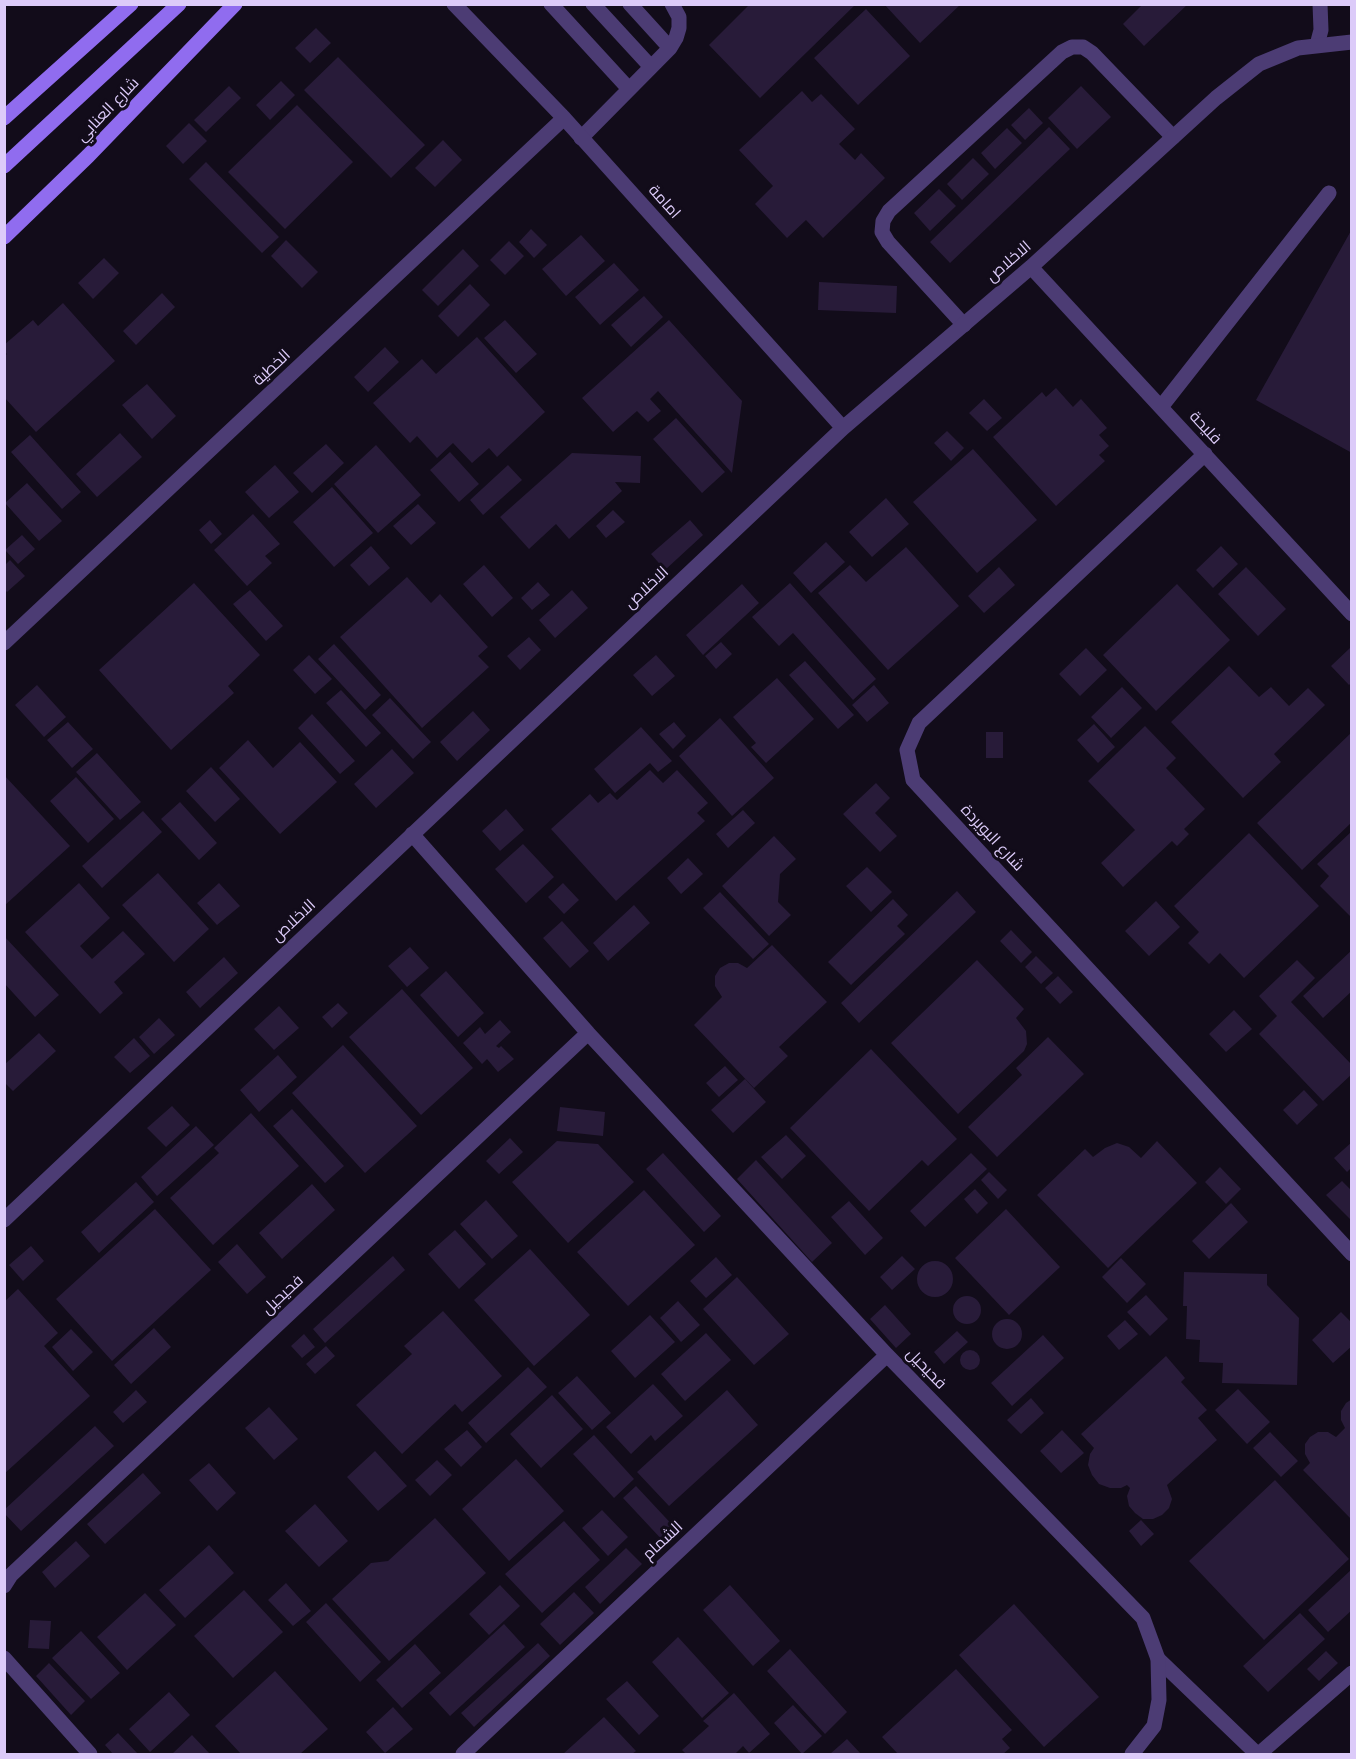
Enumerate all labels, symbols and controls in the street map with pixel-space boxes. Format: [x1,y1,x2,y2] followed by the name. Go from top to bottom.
[73,74,143,146] street label: شارع العنابي
[644,181,684,223] street label: امامة
[983,237,1035,287] street label: الاخلاص
[249,346,295,390] street label: الخطية
[1185,407,1225,449] street label: فليحة
[621,563,673,613] street label: الاخلاص
[956,801,1028,875] street label: شارع البويردة
[268,896,320,946] street label: الاخلاص
[258,1271,308,1319] street label: فحيحيل
[902,1344,950,1394] street label: فحيحيل
[639,1518,687,1564] street label: الشمام

